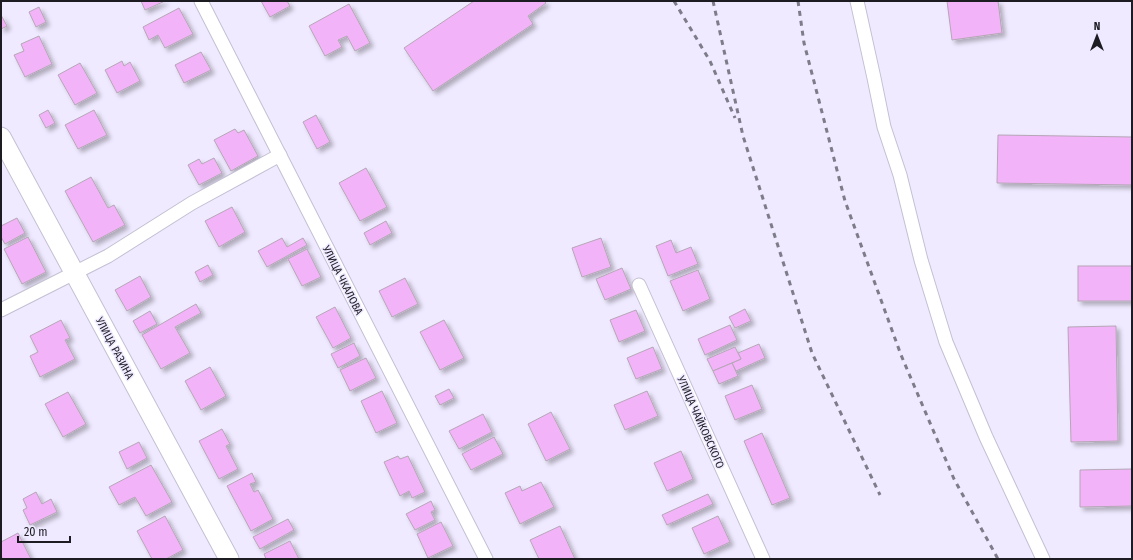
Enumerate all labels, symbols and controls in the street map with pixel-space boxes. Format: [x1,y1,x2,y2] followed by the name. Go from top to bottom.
[1077,16,1117,56] north arrow
[1094,20,1100,33] text: N
[319,242,366,317] street label: УЛИЦА ЧКАЛОВА
[92,314,136,382] street label: УЛИЦА РАЗИНА
[674,373,727,471] street label: УЛИЦА ЧАЙКОВСКОГО
[18,518,70,544] scale bar
[24,525,48,539] text: 20 m

